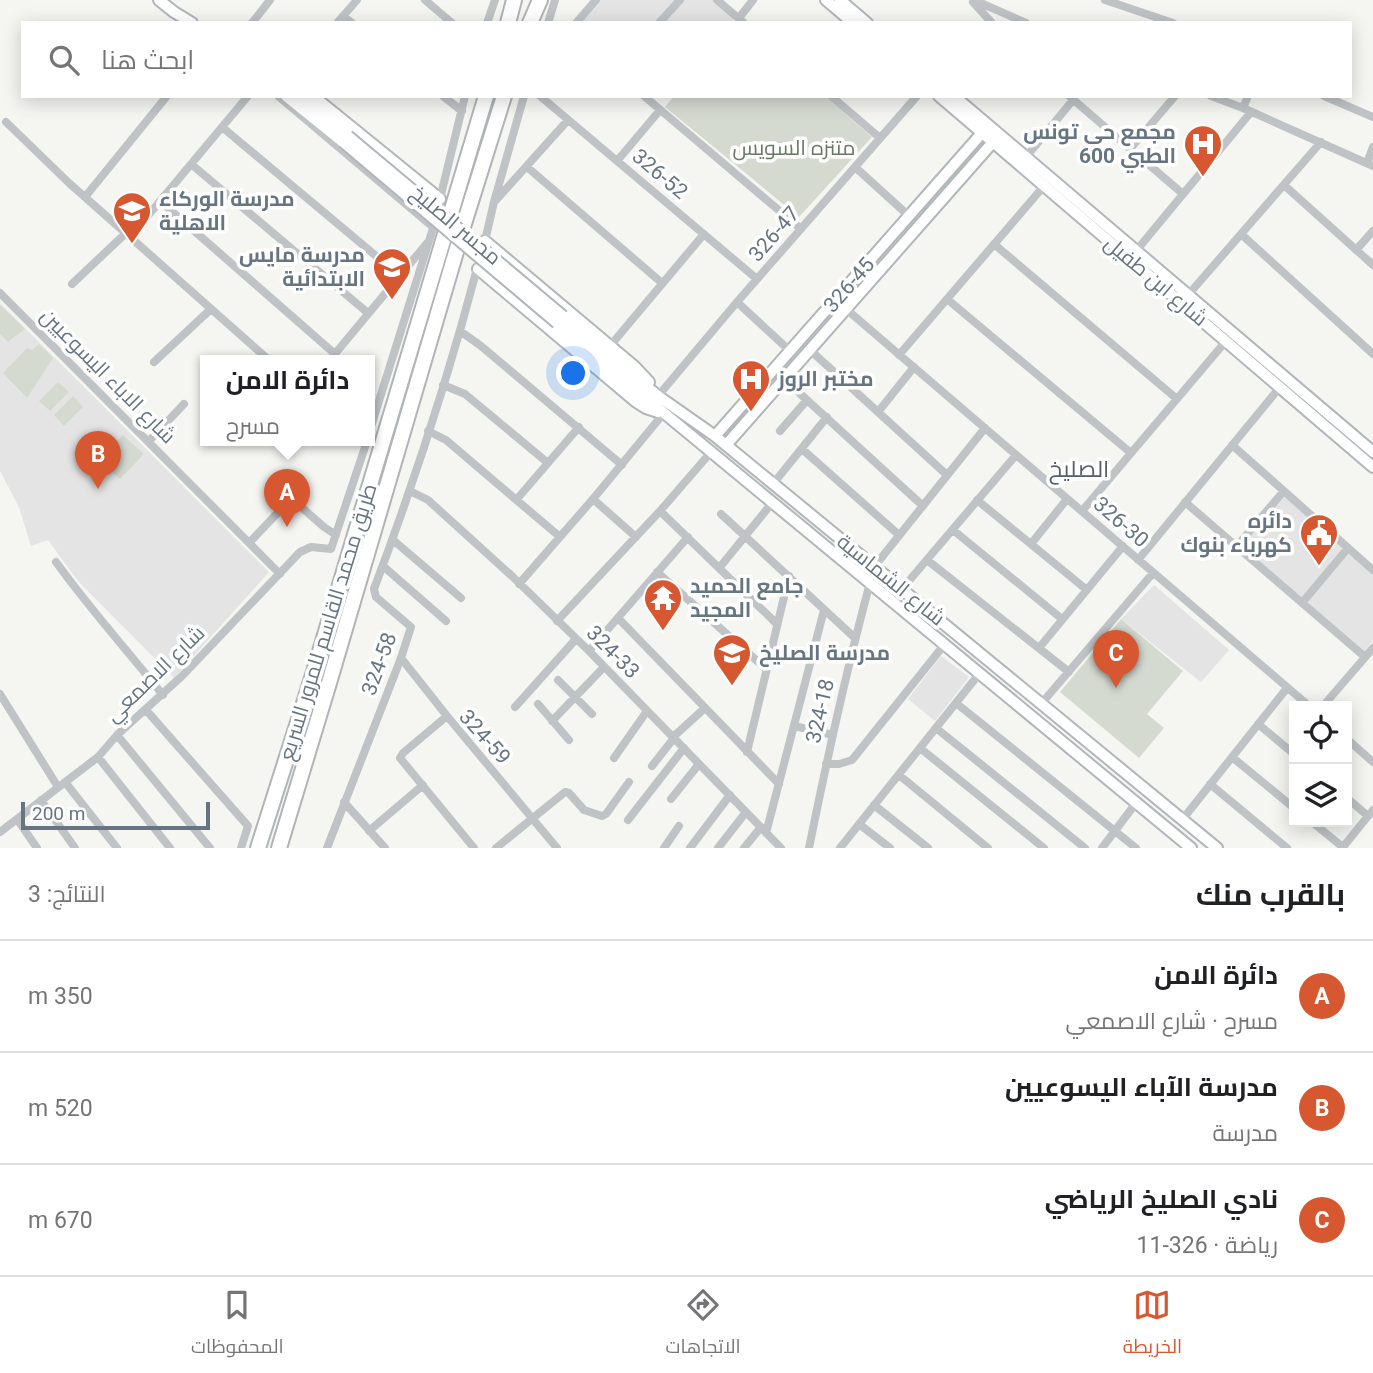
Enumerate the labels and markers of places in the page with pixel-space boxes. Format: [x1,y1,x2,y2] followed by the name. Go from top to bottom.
[1023,120,1176,173] place label: مجمع حي تونس الطبي 600
[1182,123,1224,178] hospital icon: مجمع حي تونس الطبي 600
[159,187,295,235] place label: مدرسة الوركاء الاهلية
[111,190,153,245] school or university icon: مدرسة الوركاء الاهلية
[239,243,365,291] place label: مدرسة مايس الابتدائية
[371,246,413,301] school or university icon: مدرسة مايس الابتدائية
[730,358,772,413] hospital icon: مختبر الروز
[777,367,874,392] place label: مختبر الروز
[75,431,121,489] pin: B
[264,469,310,527] pin: A
[1181,509,1292,558] place label: دائره كهرباء بنوك
[1298,512,1340,567] public building icon: دائره كهرباء بنوك
[690,574,804,622] place label: جامع الحميد المجيد
[642,577,684,632] temple icon: جامع الحميد المجيد
[1093,630,1139,688] pin: C
[711,632,753,687] school or university icon: مدرسة الصليخ
[759,641,890,667] place label: مدرسة الصليخ

